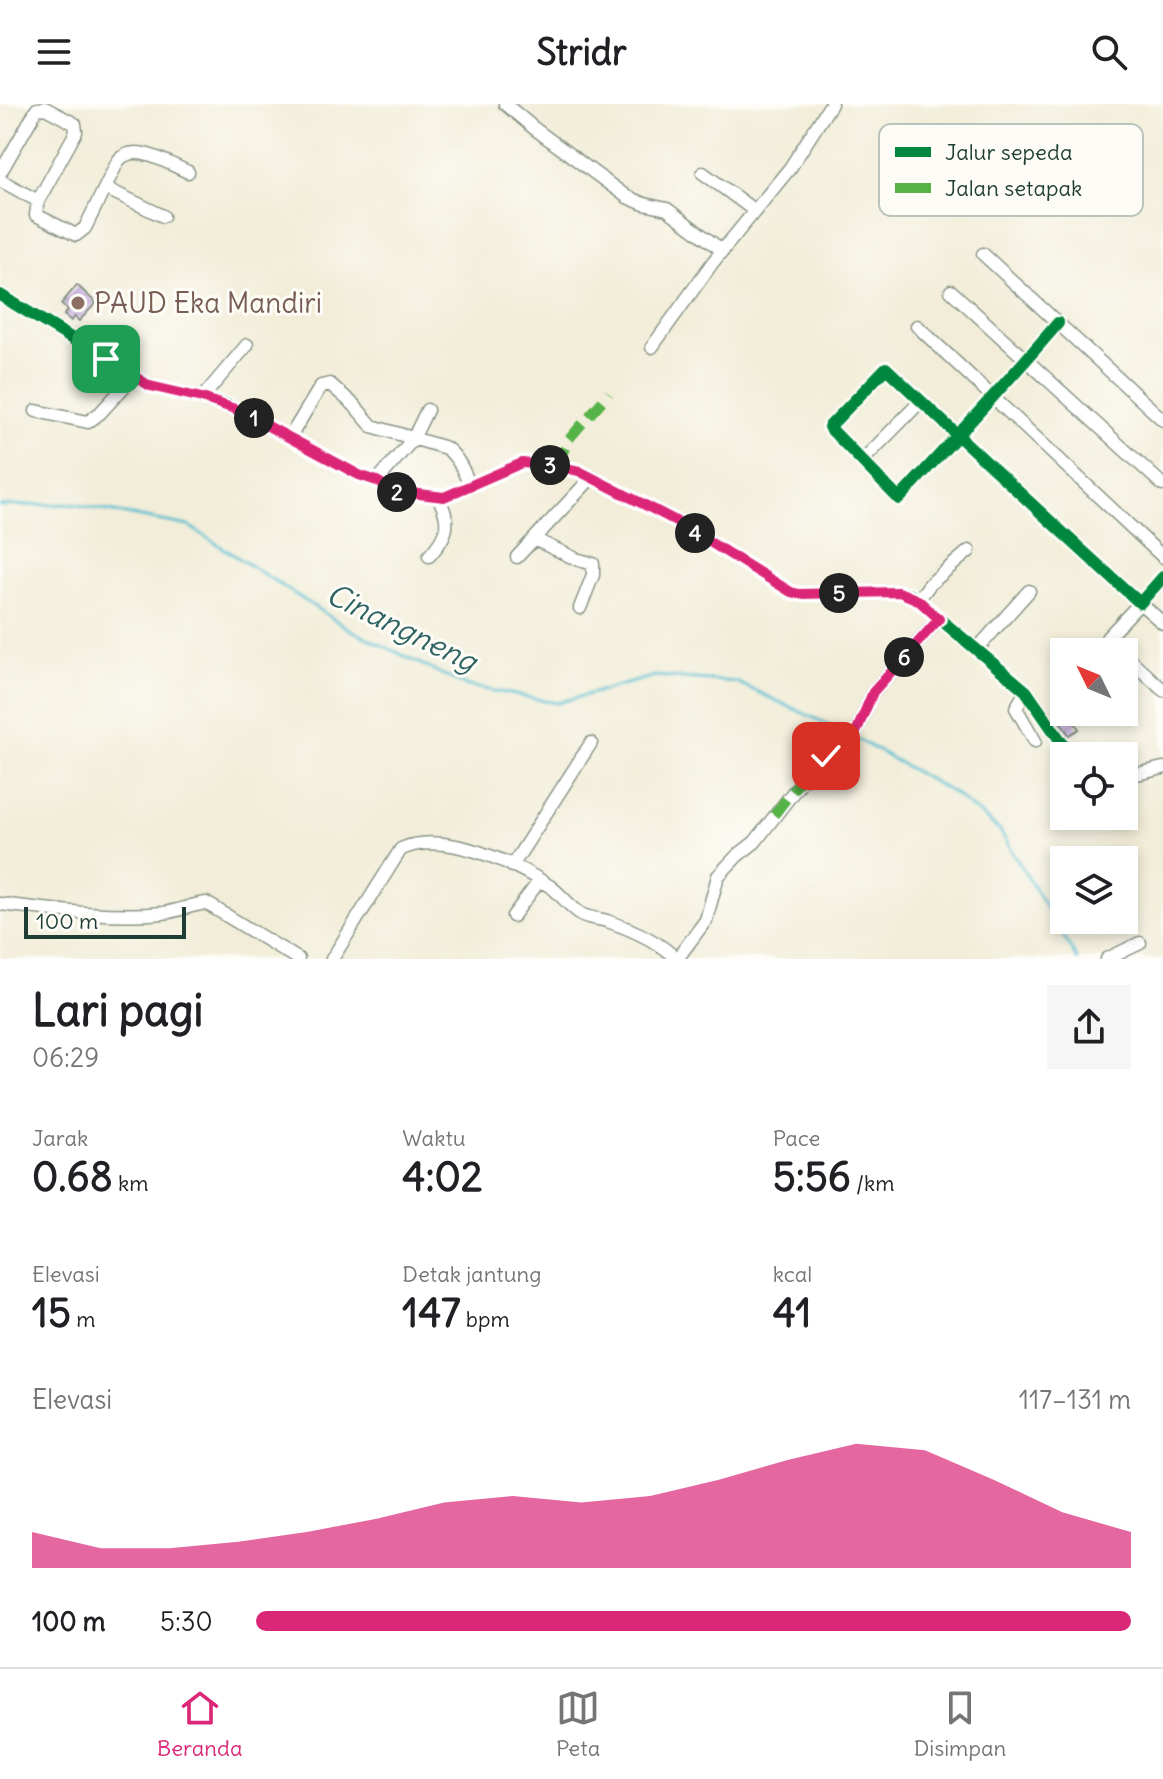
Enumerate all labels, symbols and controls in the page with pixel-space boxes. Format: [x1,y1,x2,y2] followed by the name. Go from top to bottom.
[32,30,76,74] icon: menu
[536,30,627,75] text: Stridr
[1087,30,1131,74] icon: search
[879,124,1143,216] legend
[945,138,1072,166] text: Jalur sepeda
[945,174,1082,202] text: Jalan setapak
[94,285,322,321] place label: PAUD Eka Mandiri
[69,294,87,312] marker: PAUD Eka Mandiri
[72,325,140,393] pin
[84,337,128,381] icon: arrive
[234,398,274,438] pin: 1
[250,404,258,432] text: 1
[530,445,570,485] pin: 3
[544,451,556,479] text: 3
[377,472,417,512] pin: 2
[391,478,403,506] text: 2
[675,513,715,553] pin: 4
[689,519,701,547] text: 4
[819,573,859,613] pin: 5
[321,574,485,681] water label: Cinangneng
[833,579,845,607] text: 5
[884,637,924,677] pin: 6
[1050,638,1138,726] north arrow
[1050,638,1138,934] map controls
[898,643,910,671] text: 6
[792,722,860,790] pin
[804,734,848,778] icon: check
[1050,742,1138,830] button: locate
[1050,846,1138,934] button: layers
[24,903,186,939] scale bar
[36,907,98,935] text: 100 m
[32,983,203,1038] text: Lari pagi
[1047,985,1131,1069] button: share
[32,1041,99,1074] text: 06:29
[32,1124,88,1152] text: Jarak
[402,1124,466,1152] text: Waktu
[773,1124,820,1152] text: Pace
[32,1152,113,1202] text: 0.68
[402,1152,483,1202] text: 4:02
[773,1152,851,1202] text: 5:56
[113,1169,149,1197] text: km
[851,1169,895,1197] text: /km
[32,1260,100,1288] text: Elevasi
[402,1260,542,1288] text: Detak jantung
[773,1260,812,1288] text: kcal
[32,1288,71,1338] text: 15
[402,1288,461,1338] text: 147
[773,1288,811,1338] text: 41
[71,1305,95,1333] text: m
[461,1305,510,1333] text: bpm
[32,1383,112,1416] text: Elevasi
[1019,1383,1131,1416] text: 117–131 m
[32,1605,106,1638] text: 100 m
[160,1605,213,1638] text: 5:30
[157,1686,243,1762] tab: Beranda
[556,1686,600,1762] tab: Peta
[914,1686,1006,1762] tab: Disimpan

